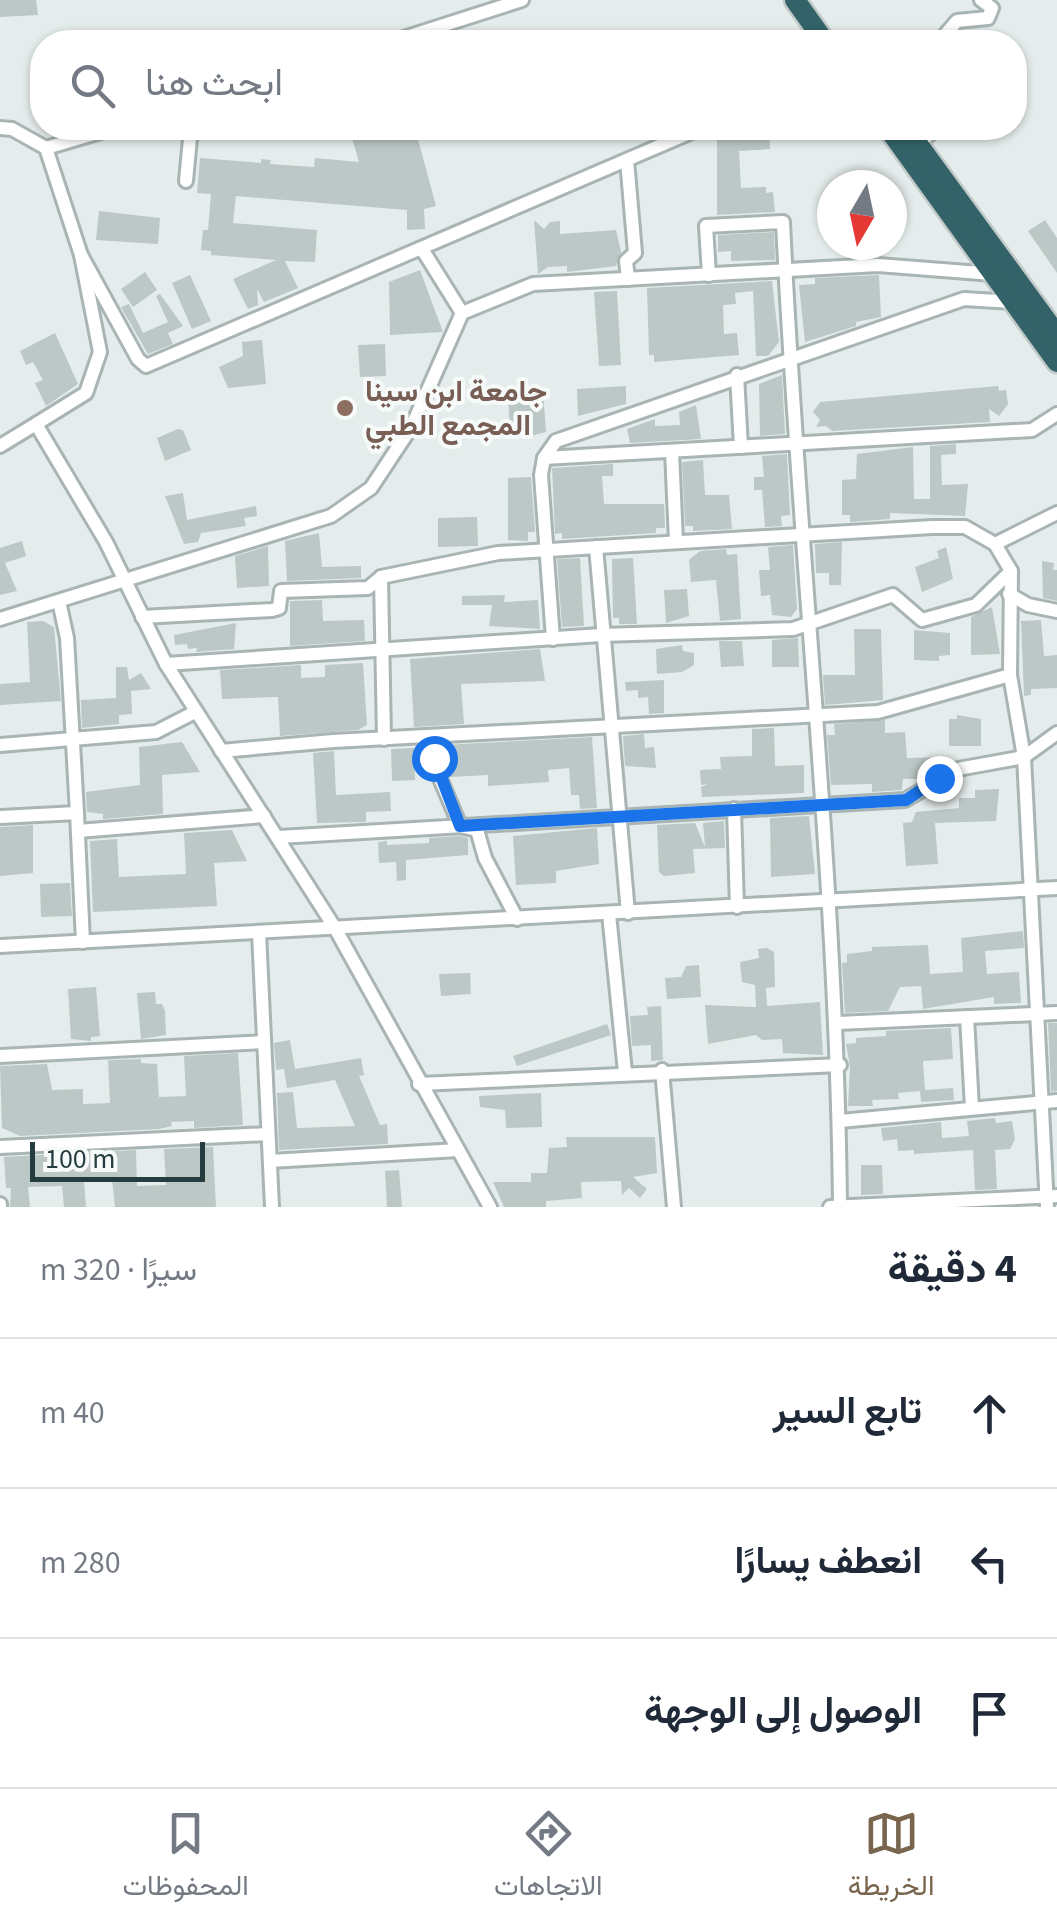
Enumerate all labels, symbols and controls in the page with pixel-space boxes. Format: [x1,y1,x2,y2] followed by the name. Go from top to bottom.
[30,30,1027,140] search box
[145,56,283,110] text: ابحث هنا
[65,58,120,113] icon: search
[817,170,907,260] north arrow
[365,370,547,450] place label: جامعة ابن سينا المجمع الطبي
[334,397,356,419] marker: جامعة ابن سينا المجمع الطبي
[412,736,458,782] route start
[917,756,963,802] route end
[30,1137,205,1182] scale bar
[45,1139,116,1179] text: 100 m
[887,1239,1017,1299] text: 4 دقيقة
[40,1247,197,1293] text: سيرًا · 320 m
[773,1384,922,1438] text: تابع السير
[962,1386,1017,1441] icon: ahead
[40,1390,105,1436] text: 40 m
[735,1534,922,1588] text: انعطف يسارًا
[962,1536,1017,1591] icon: left
[40,1540,121,1586] text: 280 m
[644,1684,922,1738] text: الوصول إلى الوجهة
[962,1686,1017,1741] icon: arrive
[123,1806,249,1910] tab: المحفوظات
[494,1806,603,1910] tab: الاتجاهات
[848,1806,934,1910] tab: الخريطة

